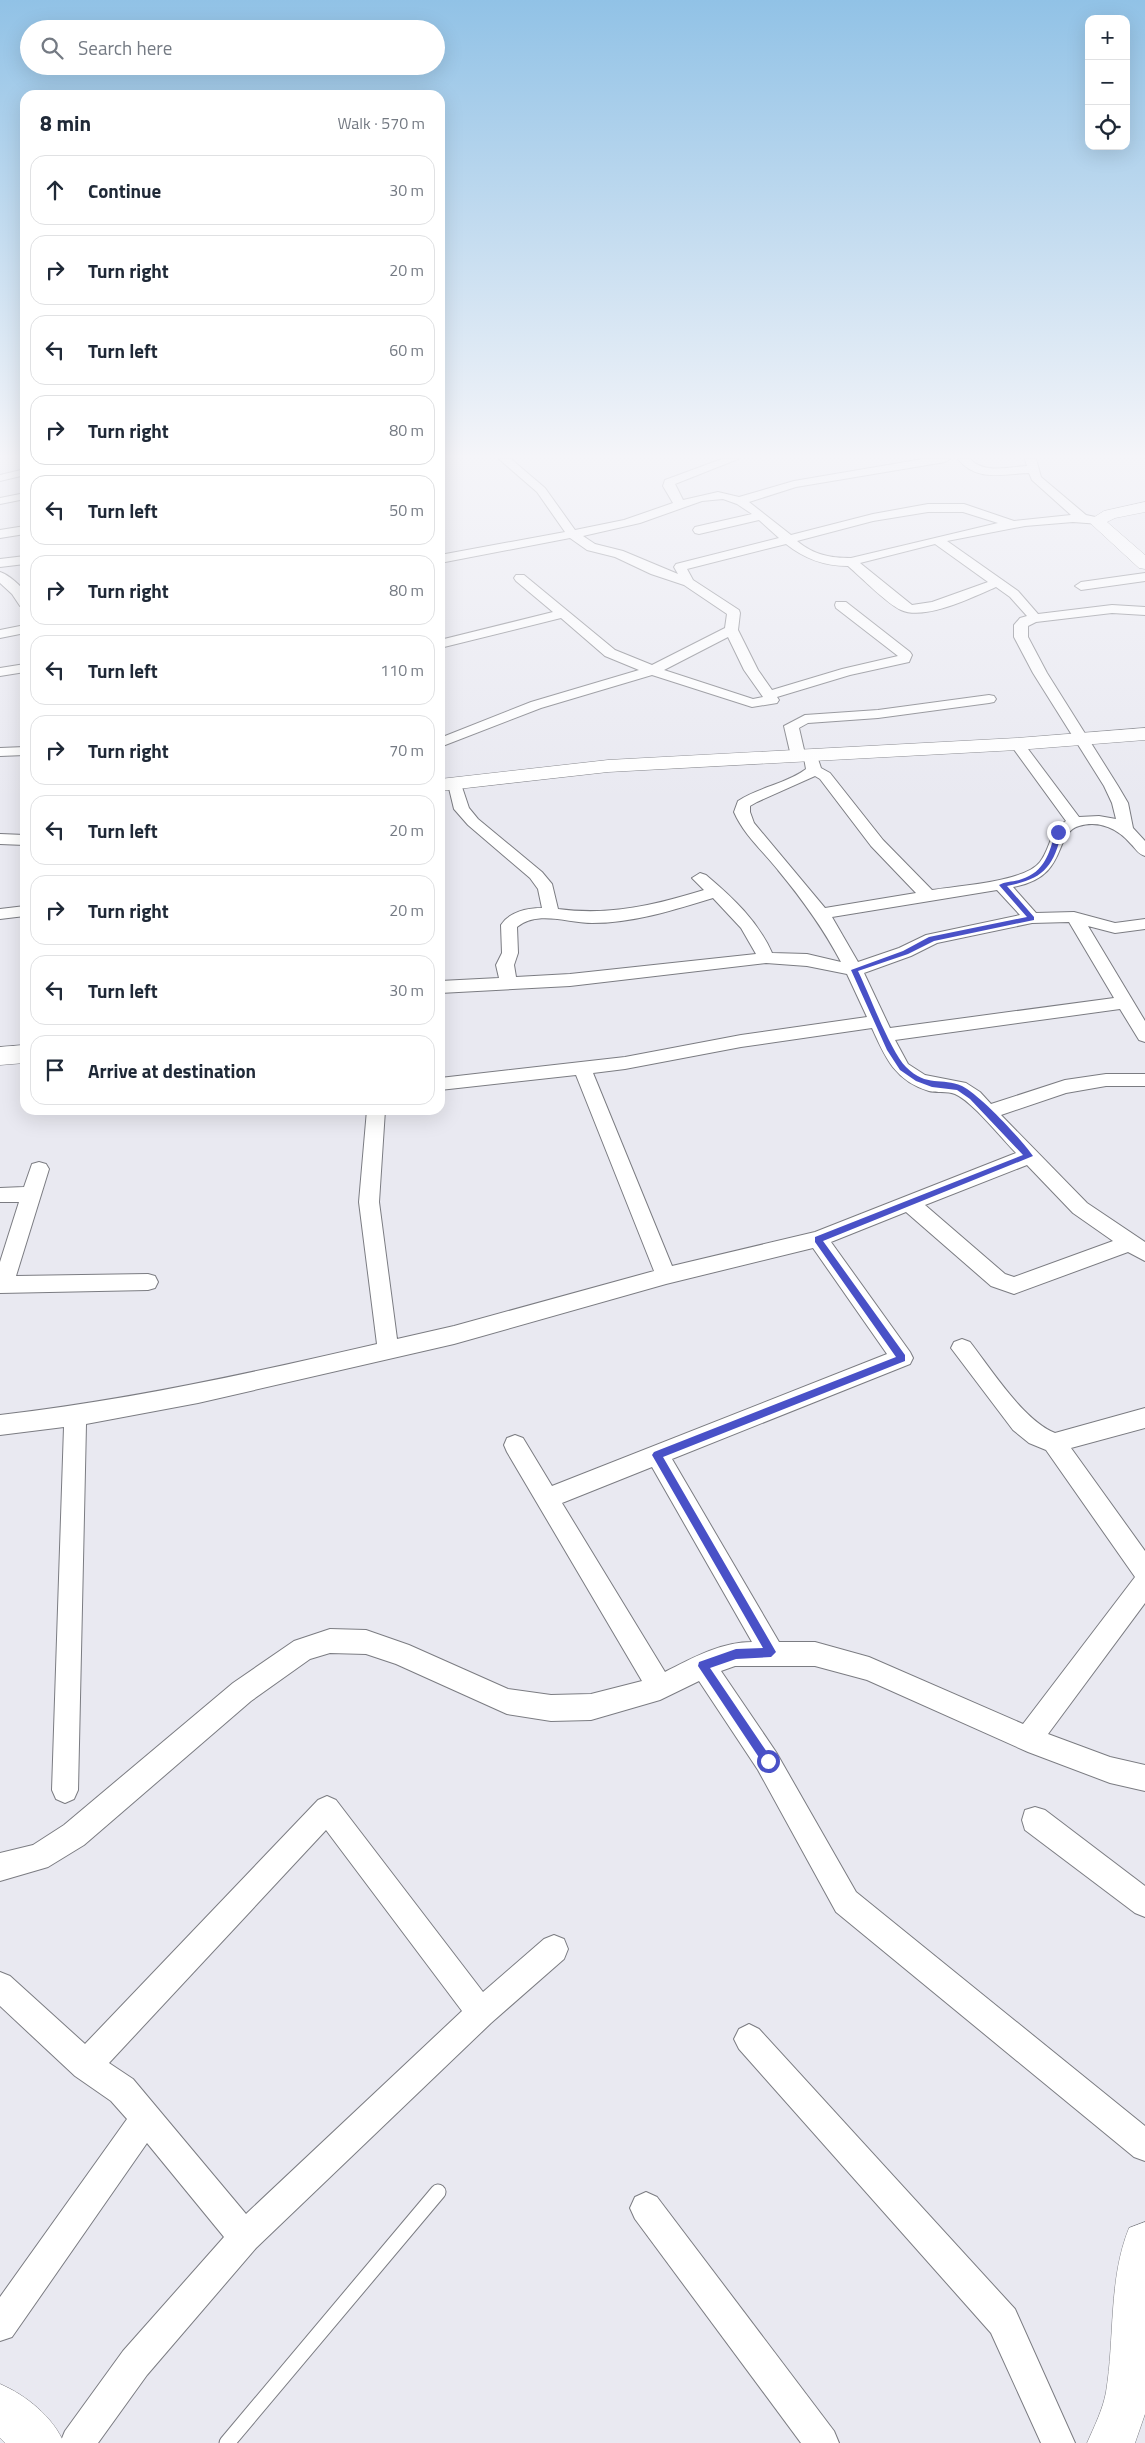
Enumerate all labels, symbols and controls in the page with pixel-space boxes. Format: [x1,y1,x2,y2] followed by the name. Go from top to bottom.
[1085,15,1130,150] map controls
[1085,15,1130,60] button: +
[20,20,445,75] search box
[78,33,172,62] text: Search here
[38,34,66,62] icon: search
[1085,60,1130,105] button: −
[1085,105,1130,150] button: locate
[40,107,91,139] text: 8 min
[337,111,425,135] text: Walk · 570 m
[41,176,69,204] icon: ahead
[88,176,161,205] text: Continue
[389,178,424,202] text: 30 m
[41,256,69,284] icon: right
[88,256,169,285] text: Turn right
[389,258,424,282] text: 20 m
[41,336,69,364] icon: left
[88,336,158,365] text: Turn left
[389,338,424,362] text: 60 m
[41,416,69,444] icon: right
[88,416,169,445] text: Turn right
[389,418,424,442] text: 80 m
[41,496,69,524] icon: left
[88,496,158,525] text: Turn left
[389,498,424,522] text: 50 m
[41,576,69,604] icon: right
[88,576,169,605] text: Turn right
[389,578,424,602] text: 80 m
[41,656,69,684] icon: left
[88,656,158,685] text: Turn left
[380,658,424,682] text: 110 m
[41,736,69,764] icon: right
[88,736,169,765] text: Turn right
[389,738,424,762] text: 70 m
[41,816,69,844] icon: left
[88,816,158,845] text: Turn left
[389,818,424,842] text: 20 m
[1047,821,1070,844] route end
[41,896,69,924] icon: right
[88,896,169,925] text: Turn right
[389,898,424,922] text: 20 m
[41,976,69,1004] icon: left
[88,976,158,1005] text: Turn left
[389,978,424,1002] text: 30 m
[41,1056,69,1084] icon: arrive
[88,1056,256,1085] text: Arrive at destination
[757,1750,780,1773] route start

